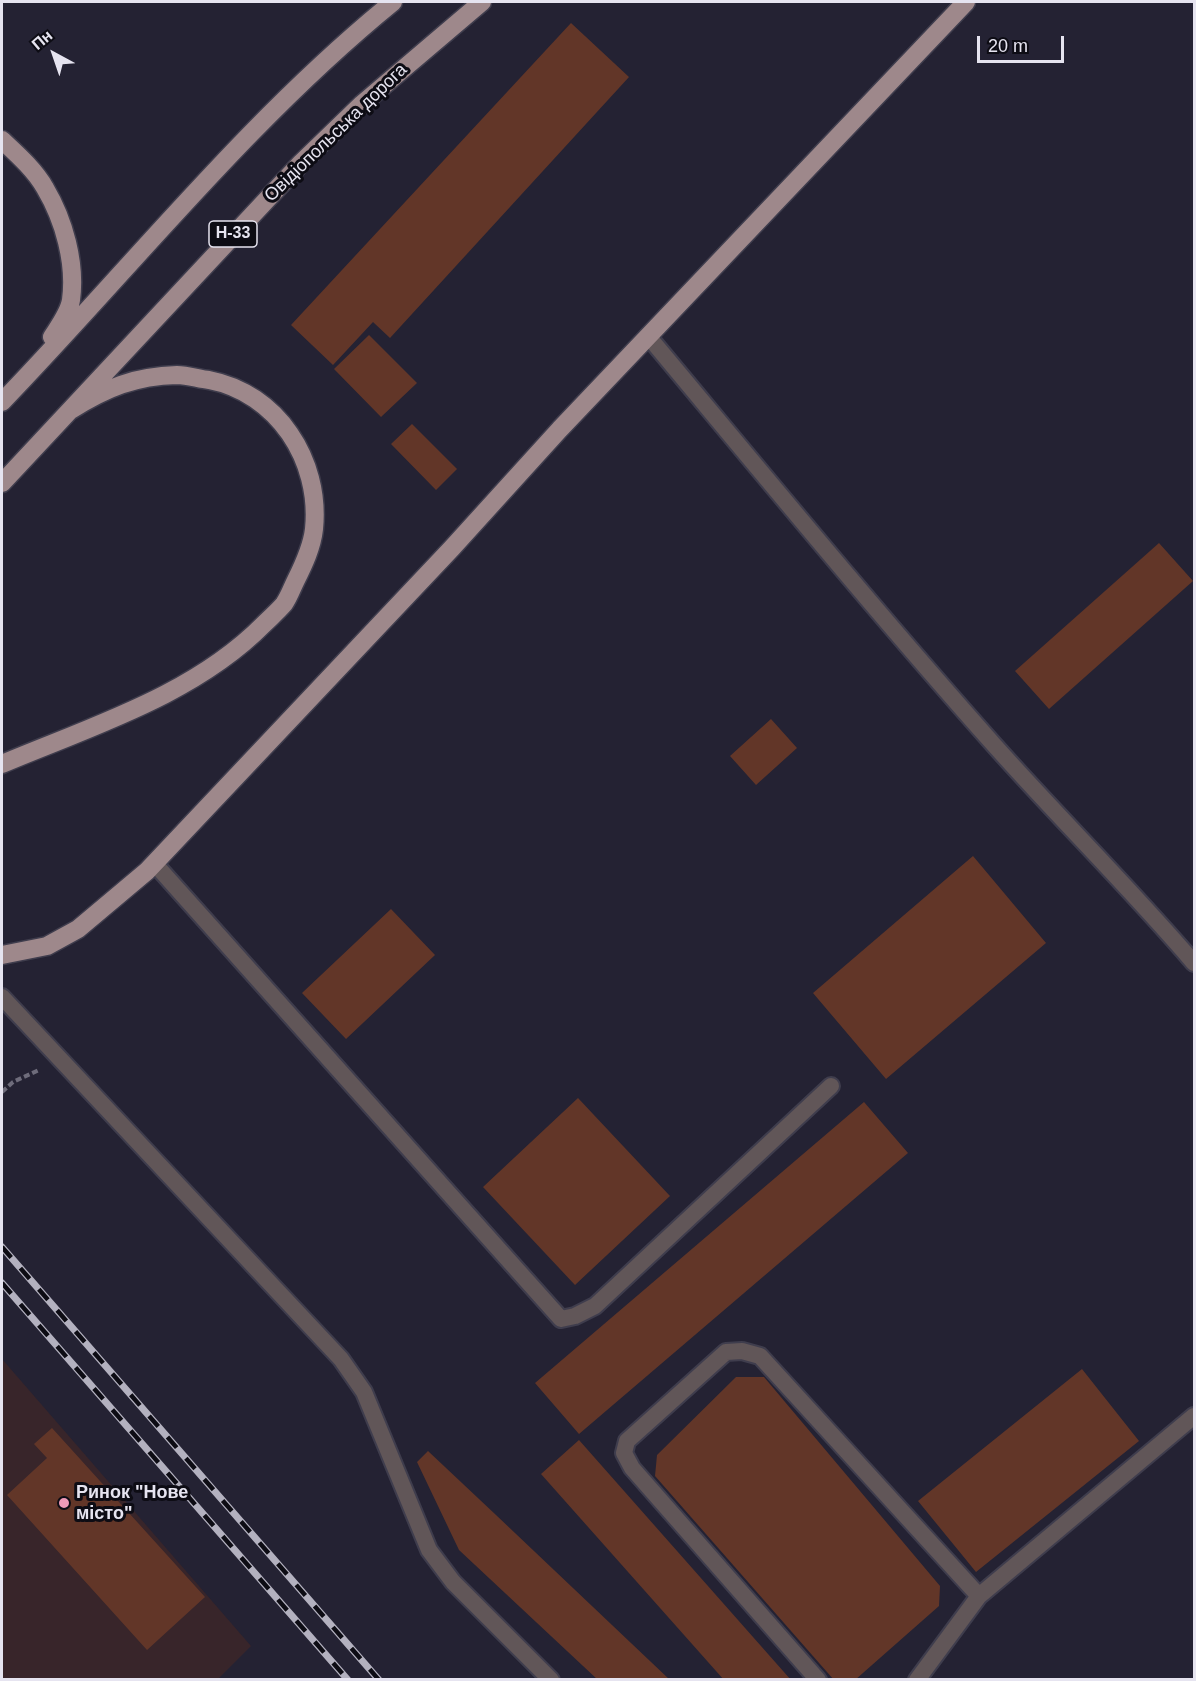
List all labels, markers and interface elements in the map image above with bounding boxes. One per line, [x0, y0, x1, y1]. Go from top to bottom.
north arrow [24, 24, 84, 84]
scale bar [980, 24, 1067, 62]
text: Пн [29, 27, 56, 53]
text: 20 m [988, 36, 1028, 56]
street label: Овідіопольська дорога [260, 59, 412, 207]
road number: Н-33 [209, 221, 257, 247]
place label: Ринок "Нове місто" [76, 1482, 188, 1524]
marker: Ринок "Нове місто" [57, 1496, 71, 1510]

